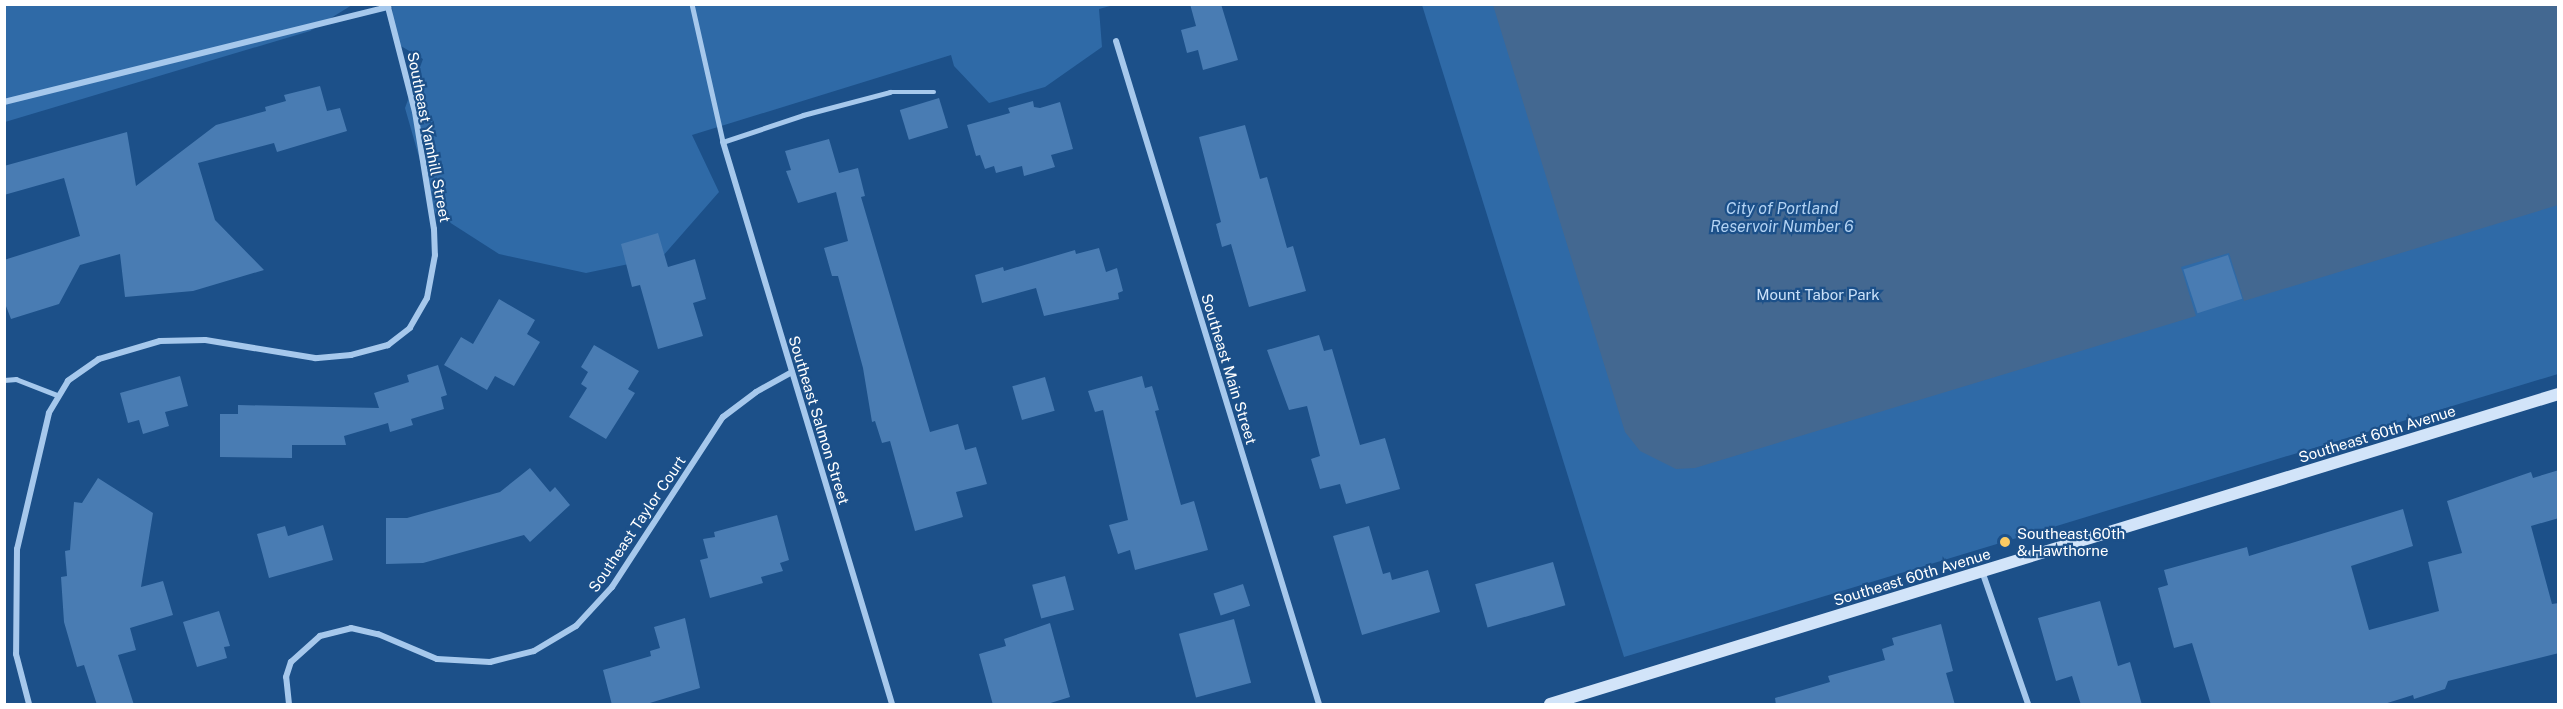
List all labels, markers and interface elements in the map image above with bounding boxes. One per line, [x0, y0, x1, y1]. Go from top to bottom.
street label: Southeast Yamhill Street [404, 50, 454, 224]
water label: City of Portland Reservoir Number 6 [1710, 199, 1854, 237]
park label: Mount Tabor Park [1756, 286, 1880, 304]
street label: Southeast Main Street [1197, 291, 1261, 447]
street label: Southeast Salmon Street [785, 333, 853, 507]
street label: Southeast 60th Avenue [2296, 402, 2458, 466]
street label: Southeast Taylor Court [585, 452, 689, 596]
place label: Southeast 60th & Hawthorne [2017, 524, 2125, 559]
marker: Southeast 60th & Hawthorne [1998, 535, 2012, 549]
street label: Southeast 60th Avenue [1831, 545, 1993, 609]

